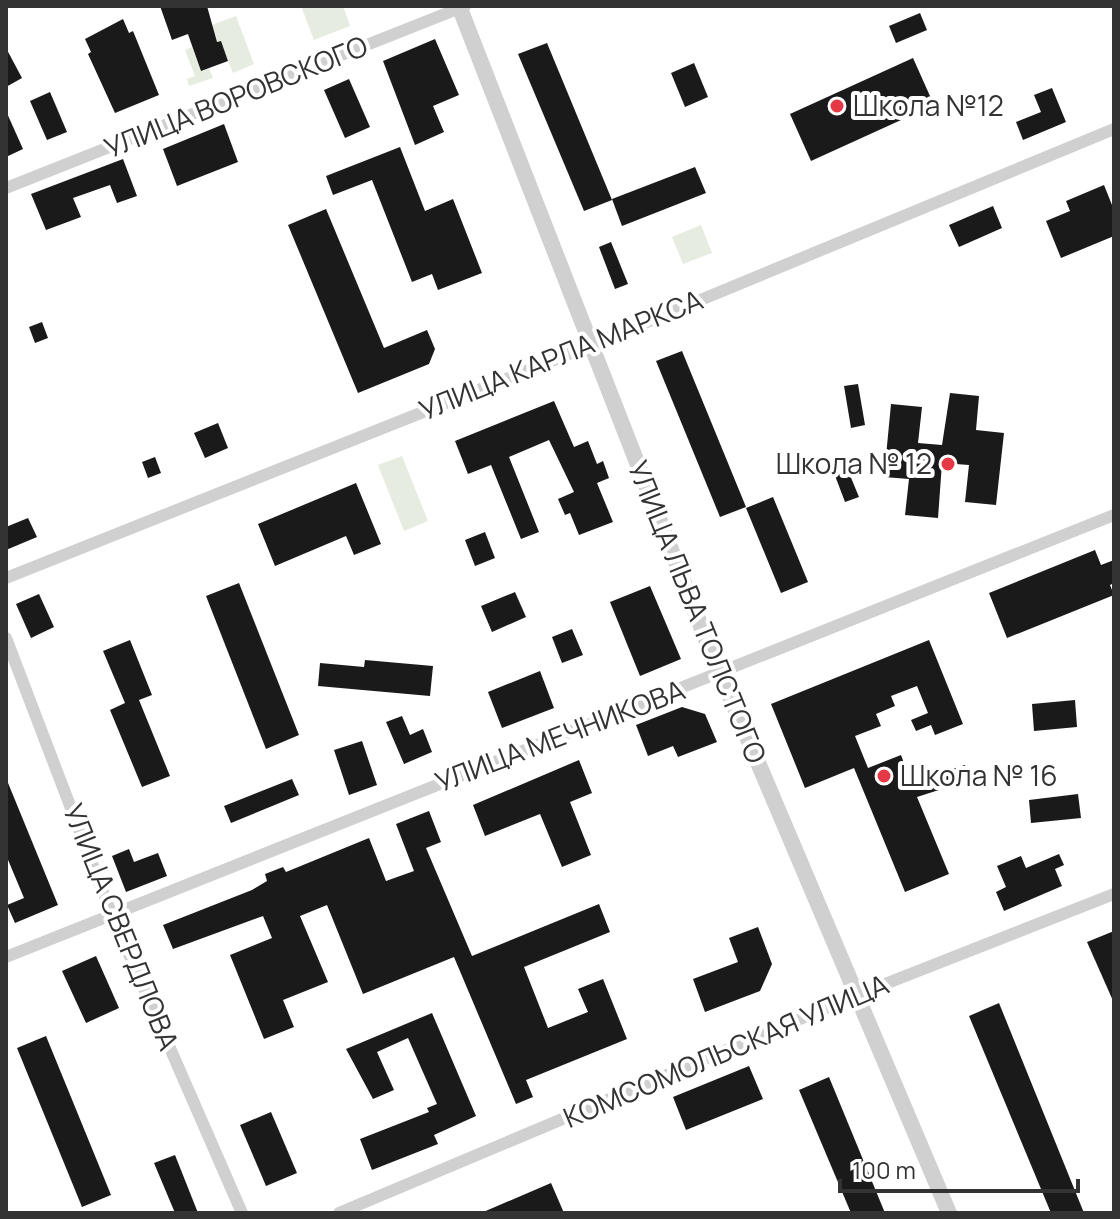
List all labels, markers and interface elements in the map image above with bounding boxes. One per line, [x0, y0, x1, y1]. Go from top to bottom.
street label: УЛИЦА ВОРОВСКОГО [98, 26, 373, 166]
place label: Школа №12 [853, 86, 1004, 124]
marker: Школа №12 [828, 97, 846, 115]
street label: УЛИЦА КАРЛА МАРКСА [413, 280, 708, 428]
place label: Школа № 12 [776, 444, 932, 482]
street label: УЛИЦА ЛЬВА ТОЛСТОГО [620, 455, 776, 768]
marker: Школа № 12 [939, 455, 957, 473]
street label: УЛИЦА МЕЧНИКОВА [429, 670, 690, 800]
place label: Школа № 16 [900, 756, 1058, 794]
marker: Школа № 16 [875, 767, 893, 785]
street label: УЛИЦА СВЕРДЛОВА [55, 798, 189, 1056]
street label: КОМСОМОЛЬСКАЯ УЛИЦА [557, 964, 894, 1136]
scale bar [840, 1143, 1078, 1193]
text: 100 m [852, 1153, 916, 1186]

